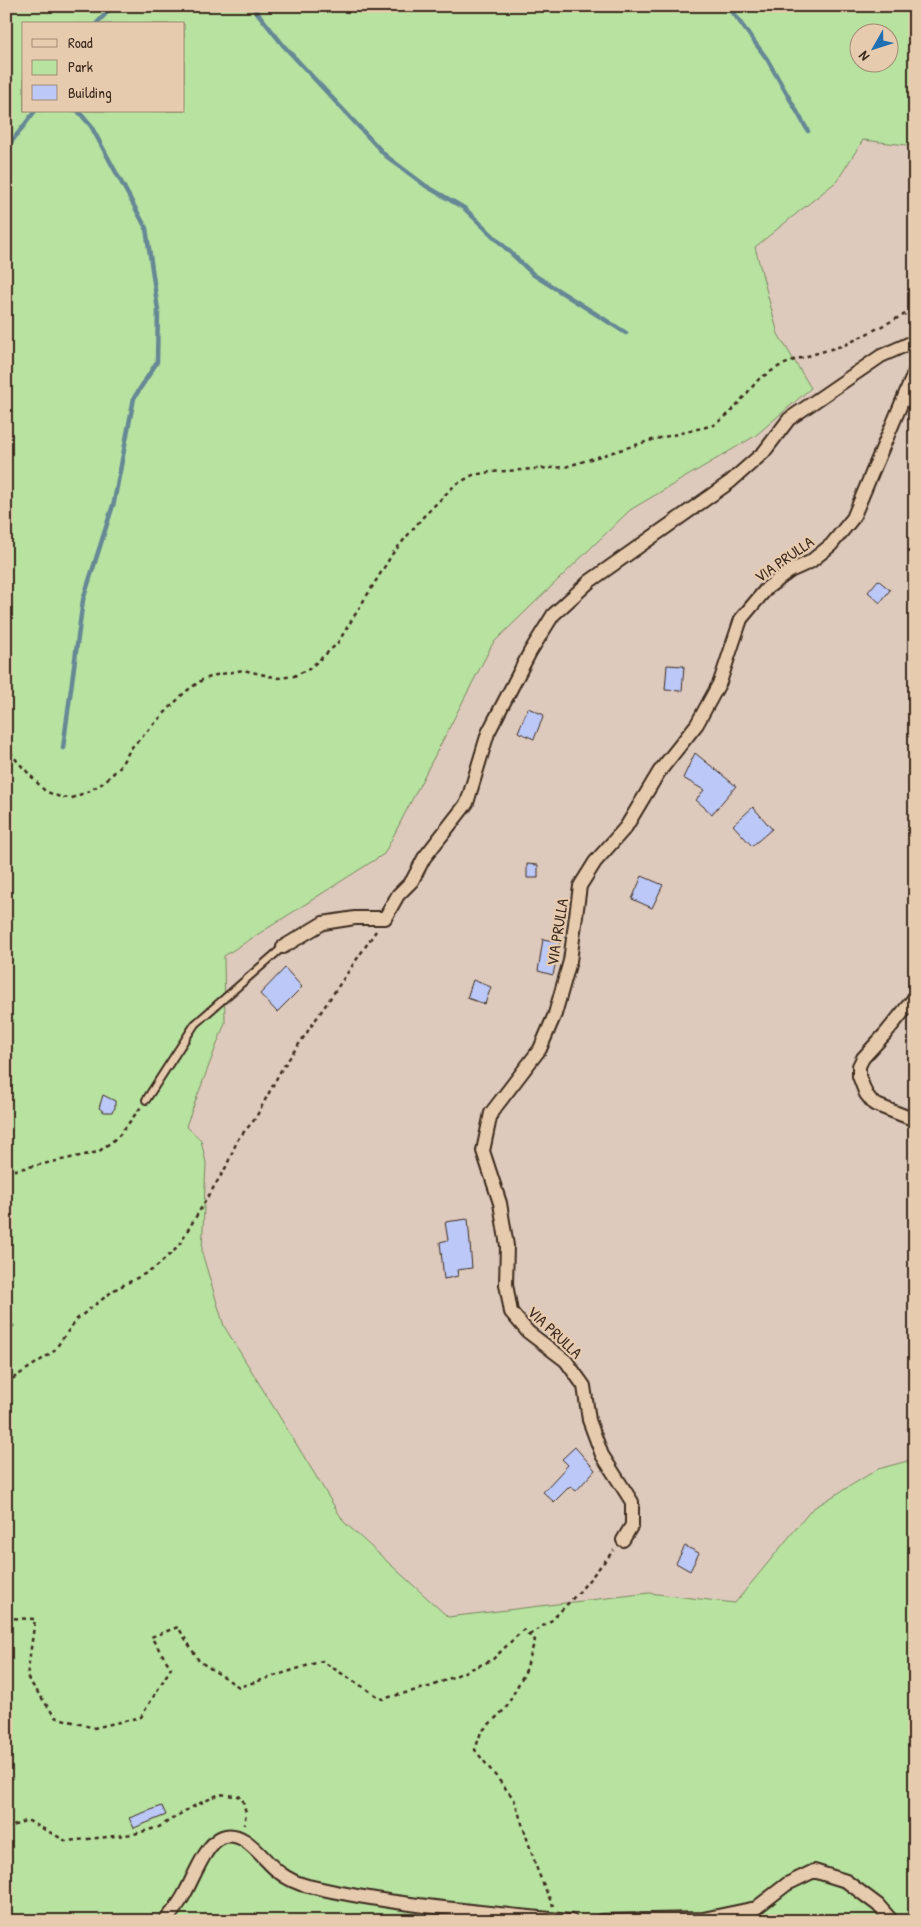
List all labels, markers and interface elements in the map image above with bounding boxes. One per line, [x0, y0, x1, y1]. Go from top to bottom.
legend [22, 22, 185, 112]
north arrow [848, 22, 898, 72]
text: Road [68, 32, 93, 53]
text: N [853, 47, 873, 65]
text: Park [68, 56, 93, 77]
text: Building [68, 82, 112, 103]
street label: VIA PRULLA [750, 530, 818, 587]
street label: VIA PRULLA [541, 897, 573, 967]
street label: VIA PRULLA [523, 1301, 587, 1363]

